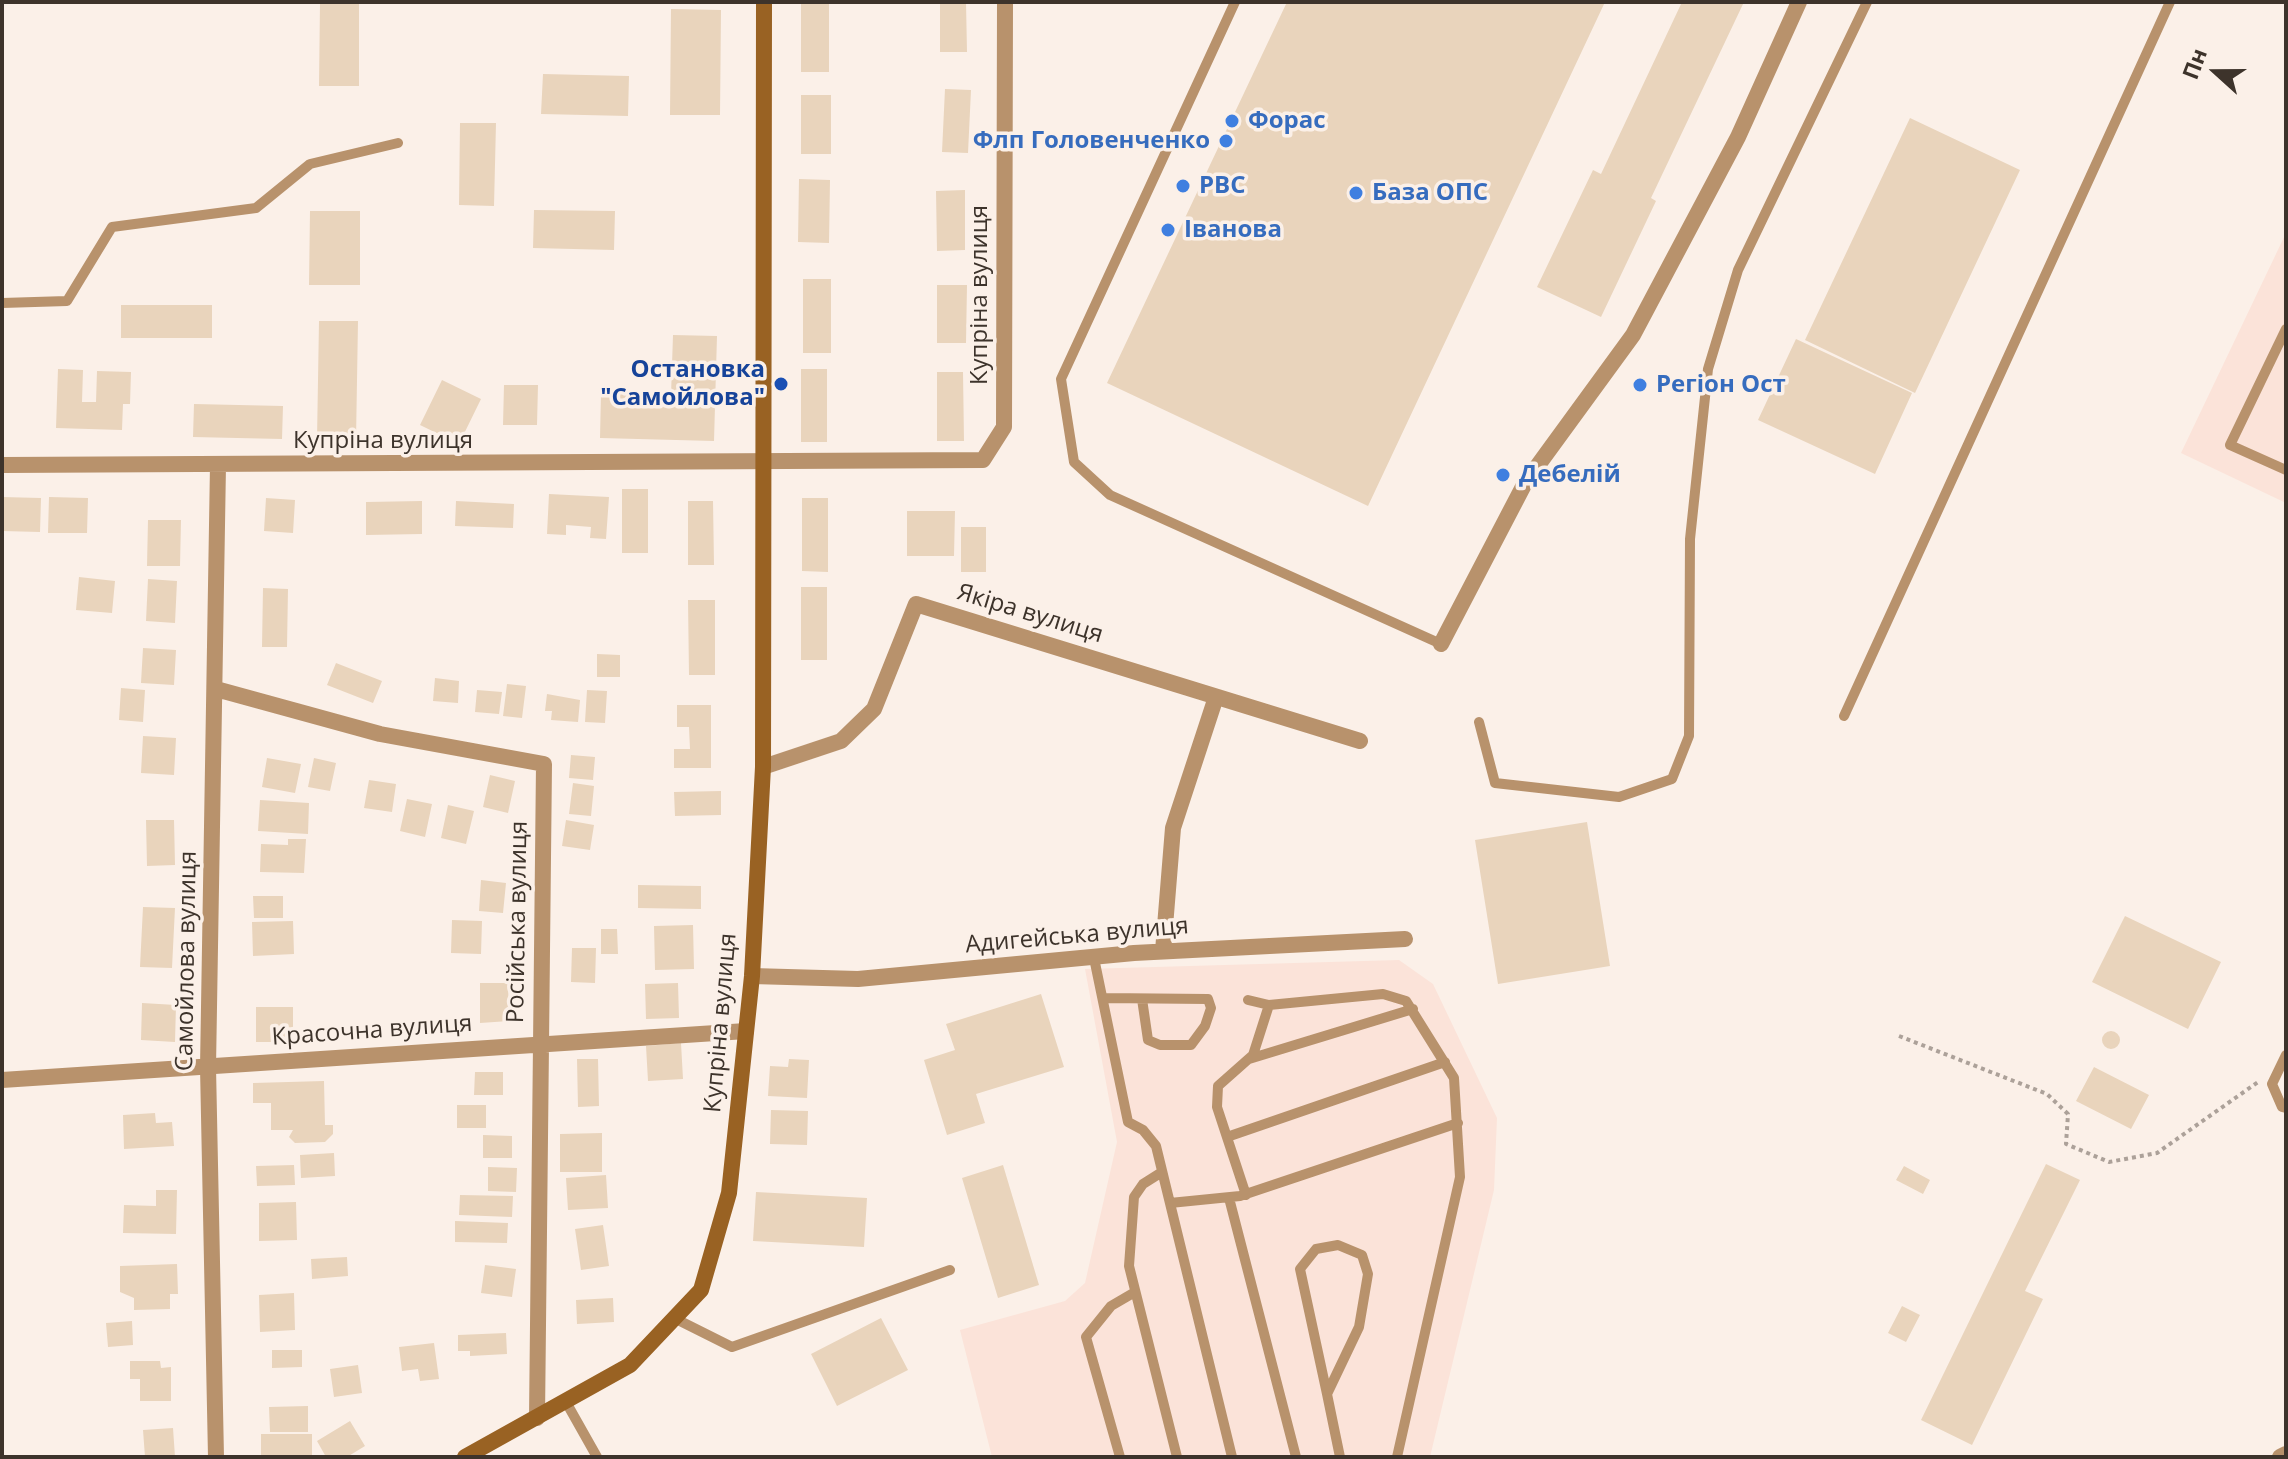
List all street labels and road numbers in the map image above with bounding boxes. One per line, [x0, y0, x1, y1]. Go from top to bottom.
street label: Купріна вулиця [966, 205, 994, 385]
street label: Купріна вулиця [293, 427, 473, 455]
street label: Якіра вулиця [954, 578, 1106, 650]
street label: Російська вулиця [502, 821, 534, 1023]
street label: Самойлова вулиця [171, 851, 203, 1071]
street label: Адигейська вулиця [964, 912, 1190, 960]
street label: Купріна вулиця [699, 932, 743, 1114]
street label: Красочна вулиця [271, 1010, 473, 1052]

